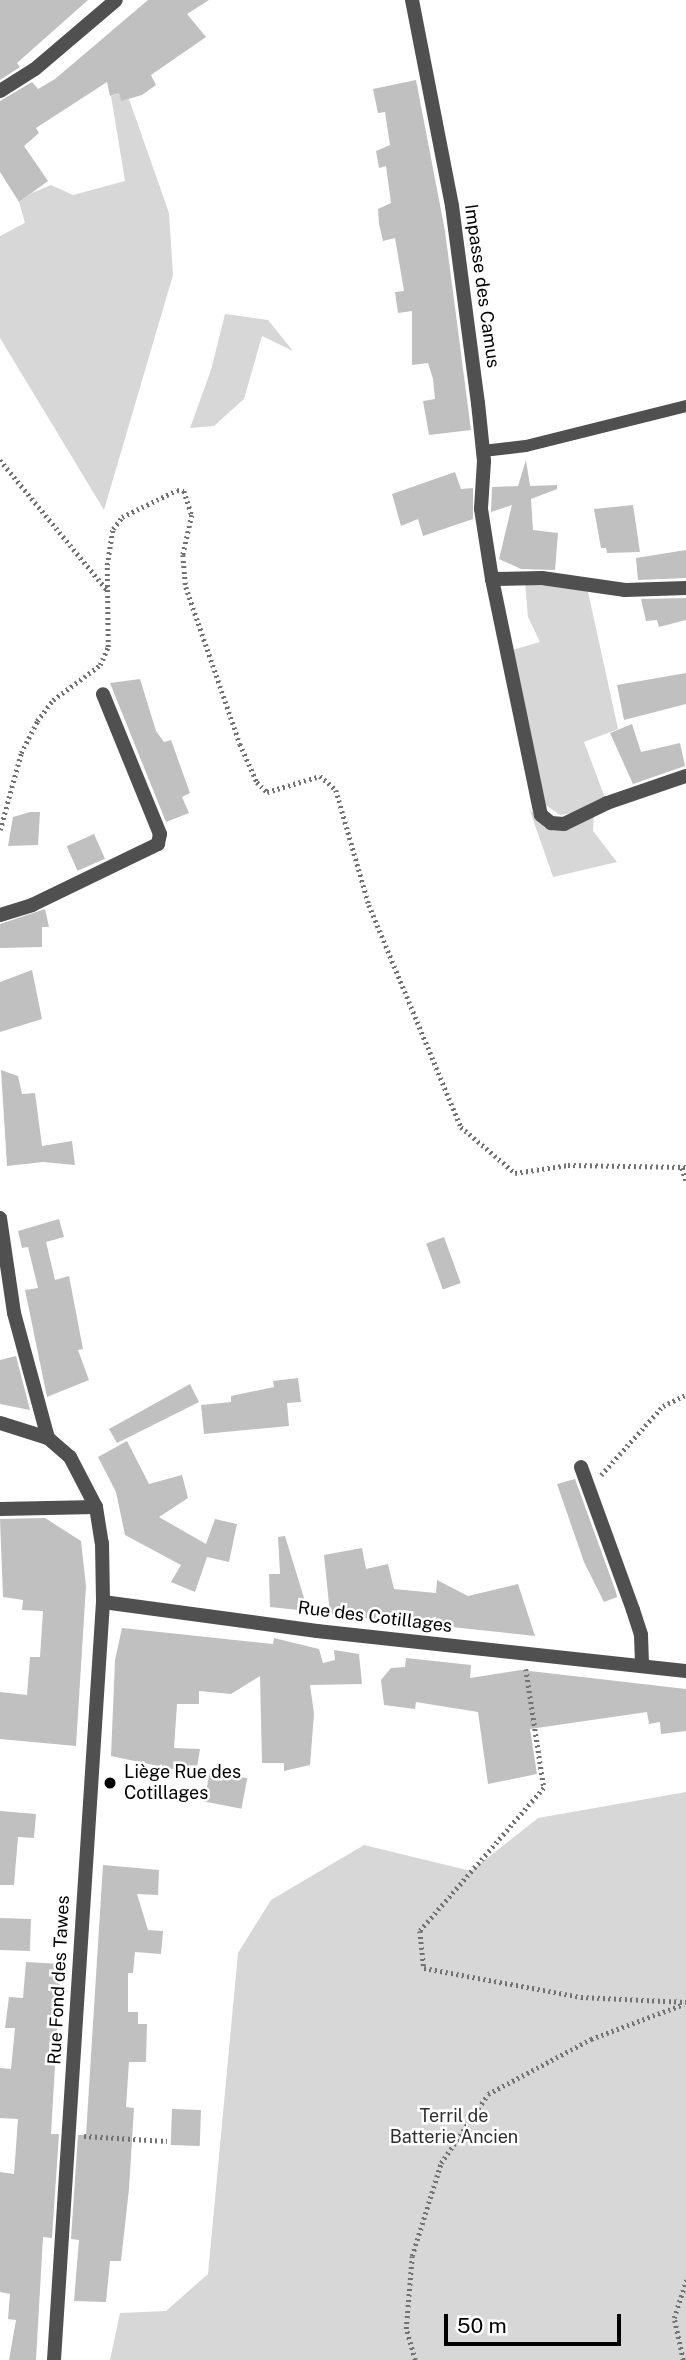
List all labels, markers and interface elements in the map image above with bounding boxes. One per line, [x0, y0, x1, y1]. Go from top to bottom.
street label: Impasse des Camus [460, 203, 504, 369]
street label: Rue des Cotillages [296, 1597, 454, 1637]
place label: Liège Rue des Cotillages [124, 1762, 241, 1804]
marker: Liège Rue des Cotillages [102, 1775, 118, 1791]
street label: Rue Fond des Tawes [44, 1895, 74, 2065]
park label: Terril de Batterie Ancien [390, 2106, 518, 2148]
scale bar [448, 2300, 625, 2344]
text: 50 m [457, 2313, 507, 2338]

